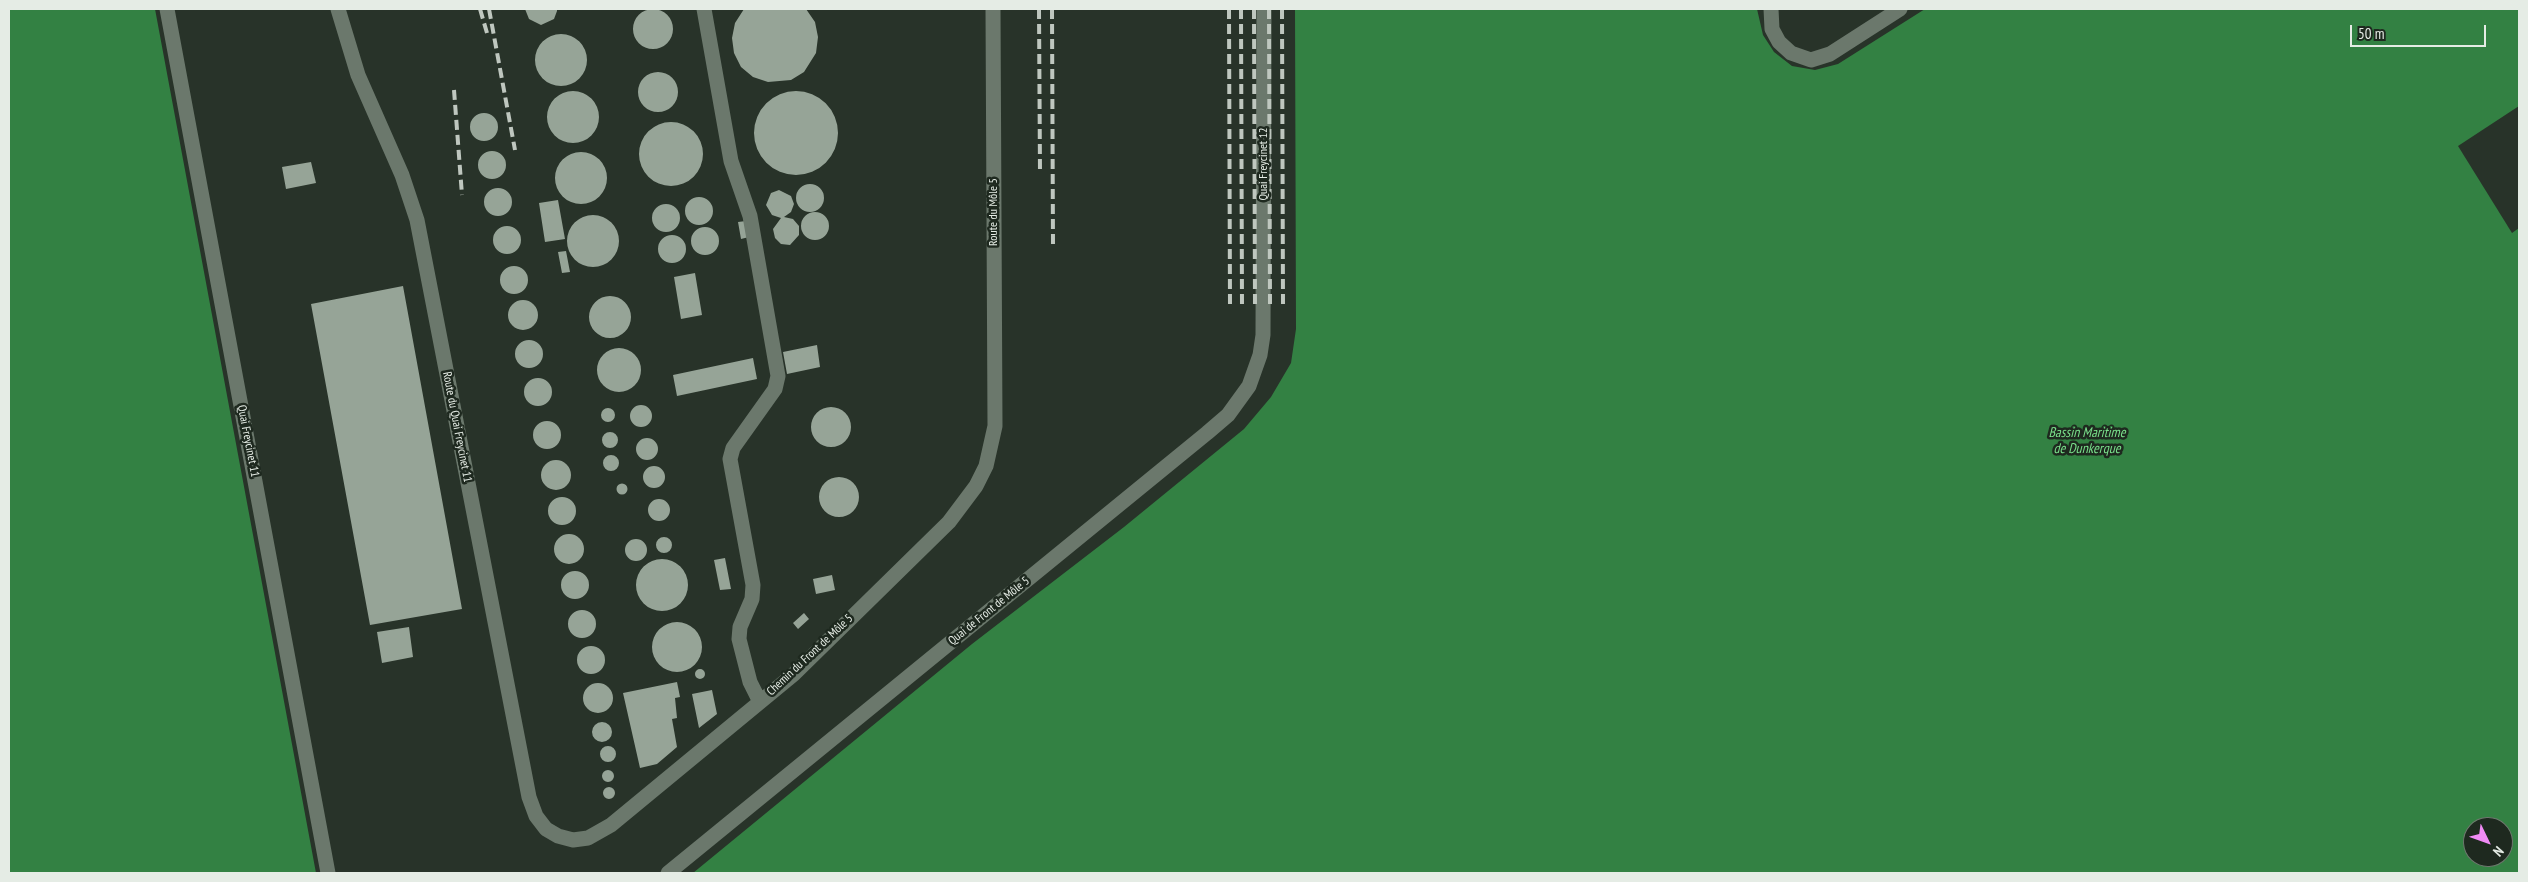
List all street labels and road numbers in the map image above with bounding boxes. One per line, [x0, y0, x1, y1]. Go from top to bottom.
street label: Quai Freycinet 12 [1257, 128, 1271, 200]
street label: Route du Môle 5 [987, 178, 1001, 246]
street label: Route du Quai Freycinet 11 [439, 370, 475, 484]
street label: Quai Freycinet 11 [234, 404, 262, 478]
street label: Quai de Front de Môle 5 [946, 574, 1032, 648]
street label: Chemin du Front de Môle 5 [764, 611, 856, 699]

